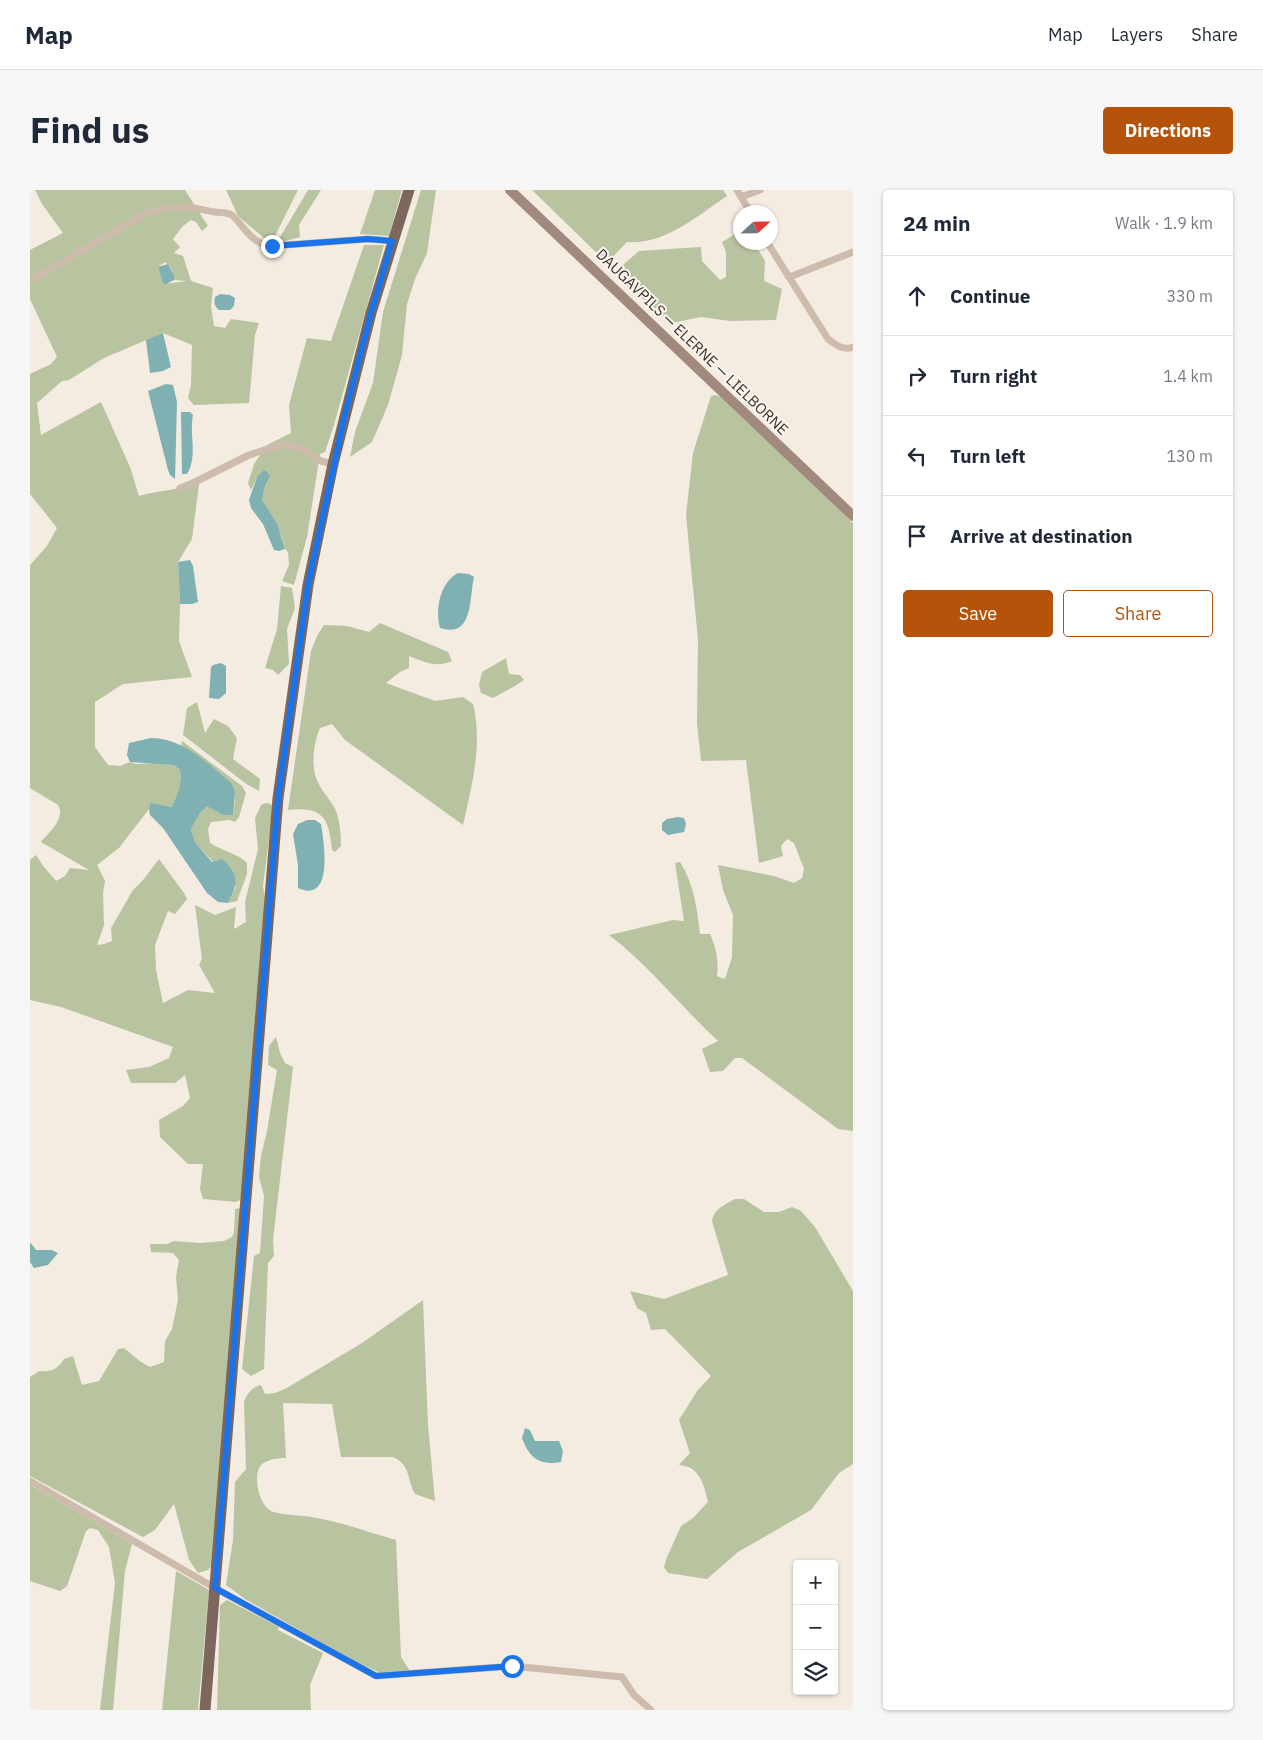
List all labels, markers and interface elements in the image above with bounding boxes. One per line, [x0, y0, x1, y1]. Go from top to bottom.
text: Map [25, 19, 73, 51]
text: Map [1048, 23, 1083, 46]
text: Layers [1111, 23, 1163, 46]
text: Share [1191, 23, 1238, 46]
text: Find us [30, 107, 149, 153]
button: Directions [1103, 107, 1233, 154]
north arrow [733, 205, 778, 250]
text: 24 min [903, 209, 970, 237]
text: Walk · 1.9 km [1115, 213, 1213, 233]
route end [261, 235, 284, 258]
street label: DAUGAVPILS — ELERNE — LIELBORNE [592, 244, 792, 439]
icon: ahead [903, 282, 931, 310]
text: Continue [950, 284, 1030, 308]
text: 330 m [1166, 286, 1213, 306]
icon: right [903, 362, 931, 390]
text: Turn right [950, 364, 1037, 388]
text: 1.4 km [1163, 366, 1213, 386]
icon: left [903, 442, 931, 470]
text: Turn left [950, 444, 1026, 468]
text: 130 m [1166, 446, 1213, 466]
icon: arrive [903, 522, 931, 550]
text: Arrive at destination [950, 524, 1133, 548]
button: Save [903, 590, 1053, 637]
button: Share [1063, 590, 1213, 637]
map controls [793, 1560, 838, 1695]
button: + [793, 1560, 838, 1605]
button: − [793, 1605, 838, 1650]
button: layers [793, 1650, 838, 1695]
route start [501, 1655, 524, 1678]

